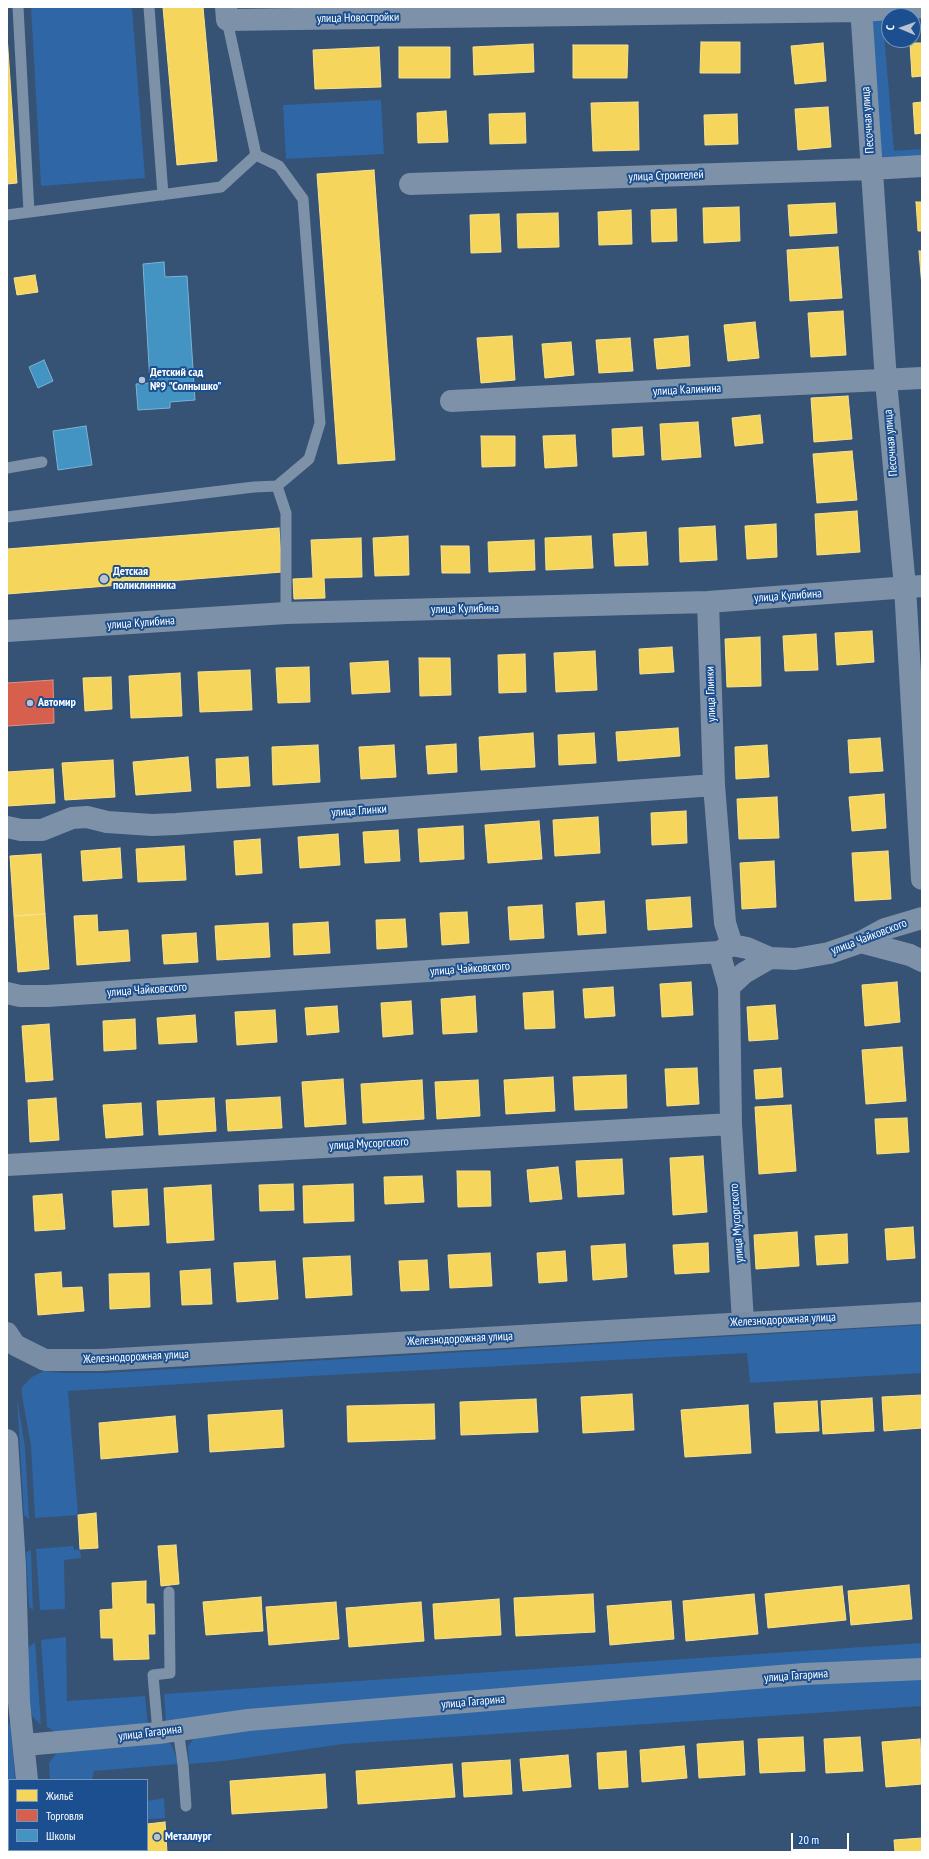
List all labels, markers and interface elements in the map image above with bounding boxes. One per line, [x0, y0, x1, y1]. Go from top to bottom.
north arrow [881, 8, 921, 48]
street label: улица Новостройки [317, 10, 399, 26]
text: С [883, 25, 897, 30]
street label: Песочная улица [858, 86, 878, 154]
street label: улица Строителей [628, 167, 704, 185]
place label: Детский сад №9 "Солнышко" [150, 366, 221, 394]
marker: Детский сад №9 "Солнышко" [137, 375, 147, 385]
street label: улица Калинина [652, 381, 722, 399]
street label: Песочная улица [881, 409, 901, 477]
place label: Детская поликлинника [113, 565, 176, 593]
marker: Детская поликлинника [98, 573, 110, 585]
street label: улица Кулибина [754, 586, 822, 606]
street label: улица Кулибина [431, 601, 499, 617]
street label: улица Кулибина [107, 613, 175, 633]
street label: улица Глинки [703, 666, 719, 722]
place label: Автомир [38, 696, 76, 710]
marker: Автомир [25, 698, 35, 708]
street label: улица Глинки [331, 802, 387, 820]
street label: улица Чайковского [829, 916, 909, 958]
street label: улица Чайковского [429, 959, 511, 979]
street label: улица Чайковского [106, 980, 188, 1000]
street label: улица Мусоргского [329, 1135, 409, 1153]
street label: улица Мусоргского [727, 1183, 747, 1263]
street label: Железнодорожная улица [730, 1310, 836, 1330]
street label: Железнодорожная улица [407, 1329, 513, 1349]
street label: Железнодорожная улица [83, 1347, 189, 1367]
street label: улица Гагарина [764, 1667, 828, 1685]
street label: улица Гагарина [440, 1692, 506, 1712]
street label: улица Гагарина [117, 1722, 183, 1744]
legend [8, 1779, 148, 1851]
text: Жильё [46, 1788, 73, 1803]
text: Торговля [46, 1808, 84, 1823]
scale bar [793, 1825, 851, 1851]
text: Школы [46, 1828, 75, 1843]
place label: Металлург [165, 1830, 211, 1844]
marker: Металлург [152, 1832, 162, 1842]
text: 20 m [798, 1832, 819, 1847]

